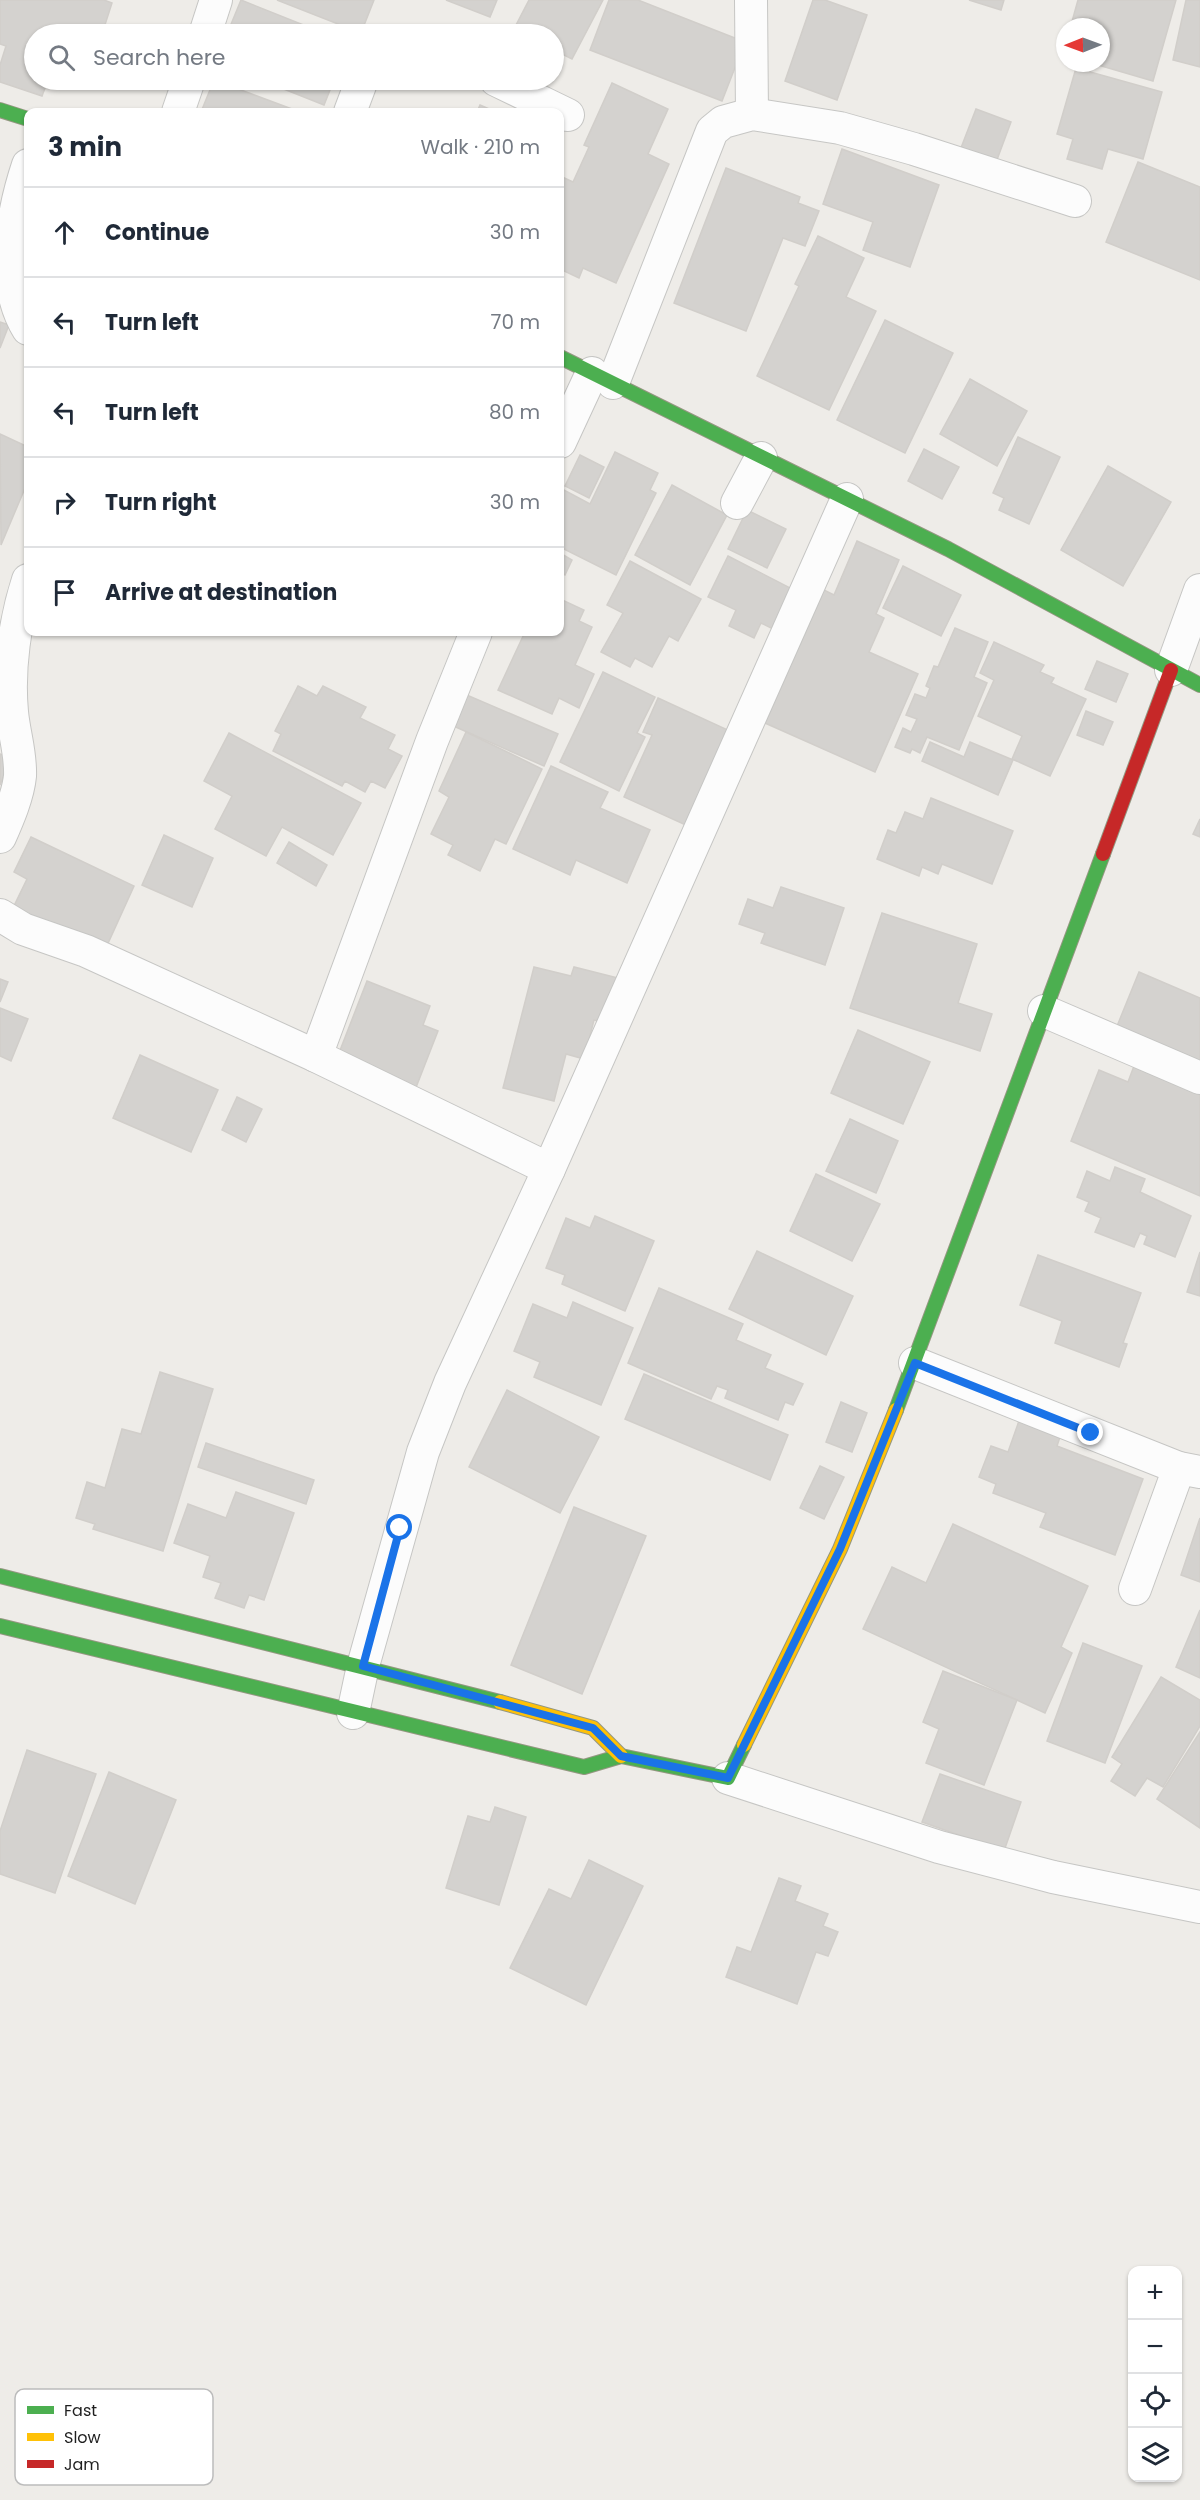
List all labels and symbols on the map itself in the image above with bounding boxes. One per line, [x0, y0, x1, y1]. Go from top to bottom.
north arrow [1056, 18, 1110, 72]
route end [1077, 1419, 1103, 1445]
route start [386, 1514, 412, 1540]
legend [15, 2389, 213, 2485]
text: Fast [64, 2399, 97, 2422]
text: Slow [64, 2426, 101, 2449]
text: Jam [64, 2453, 100, 2476]

